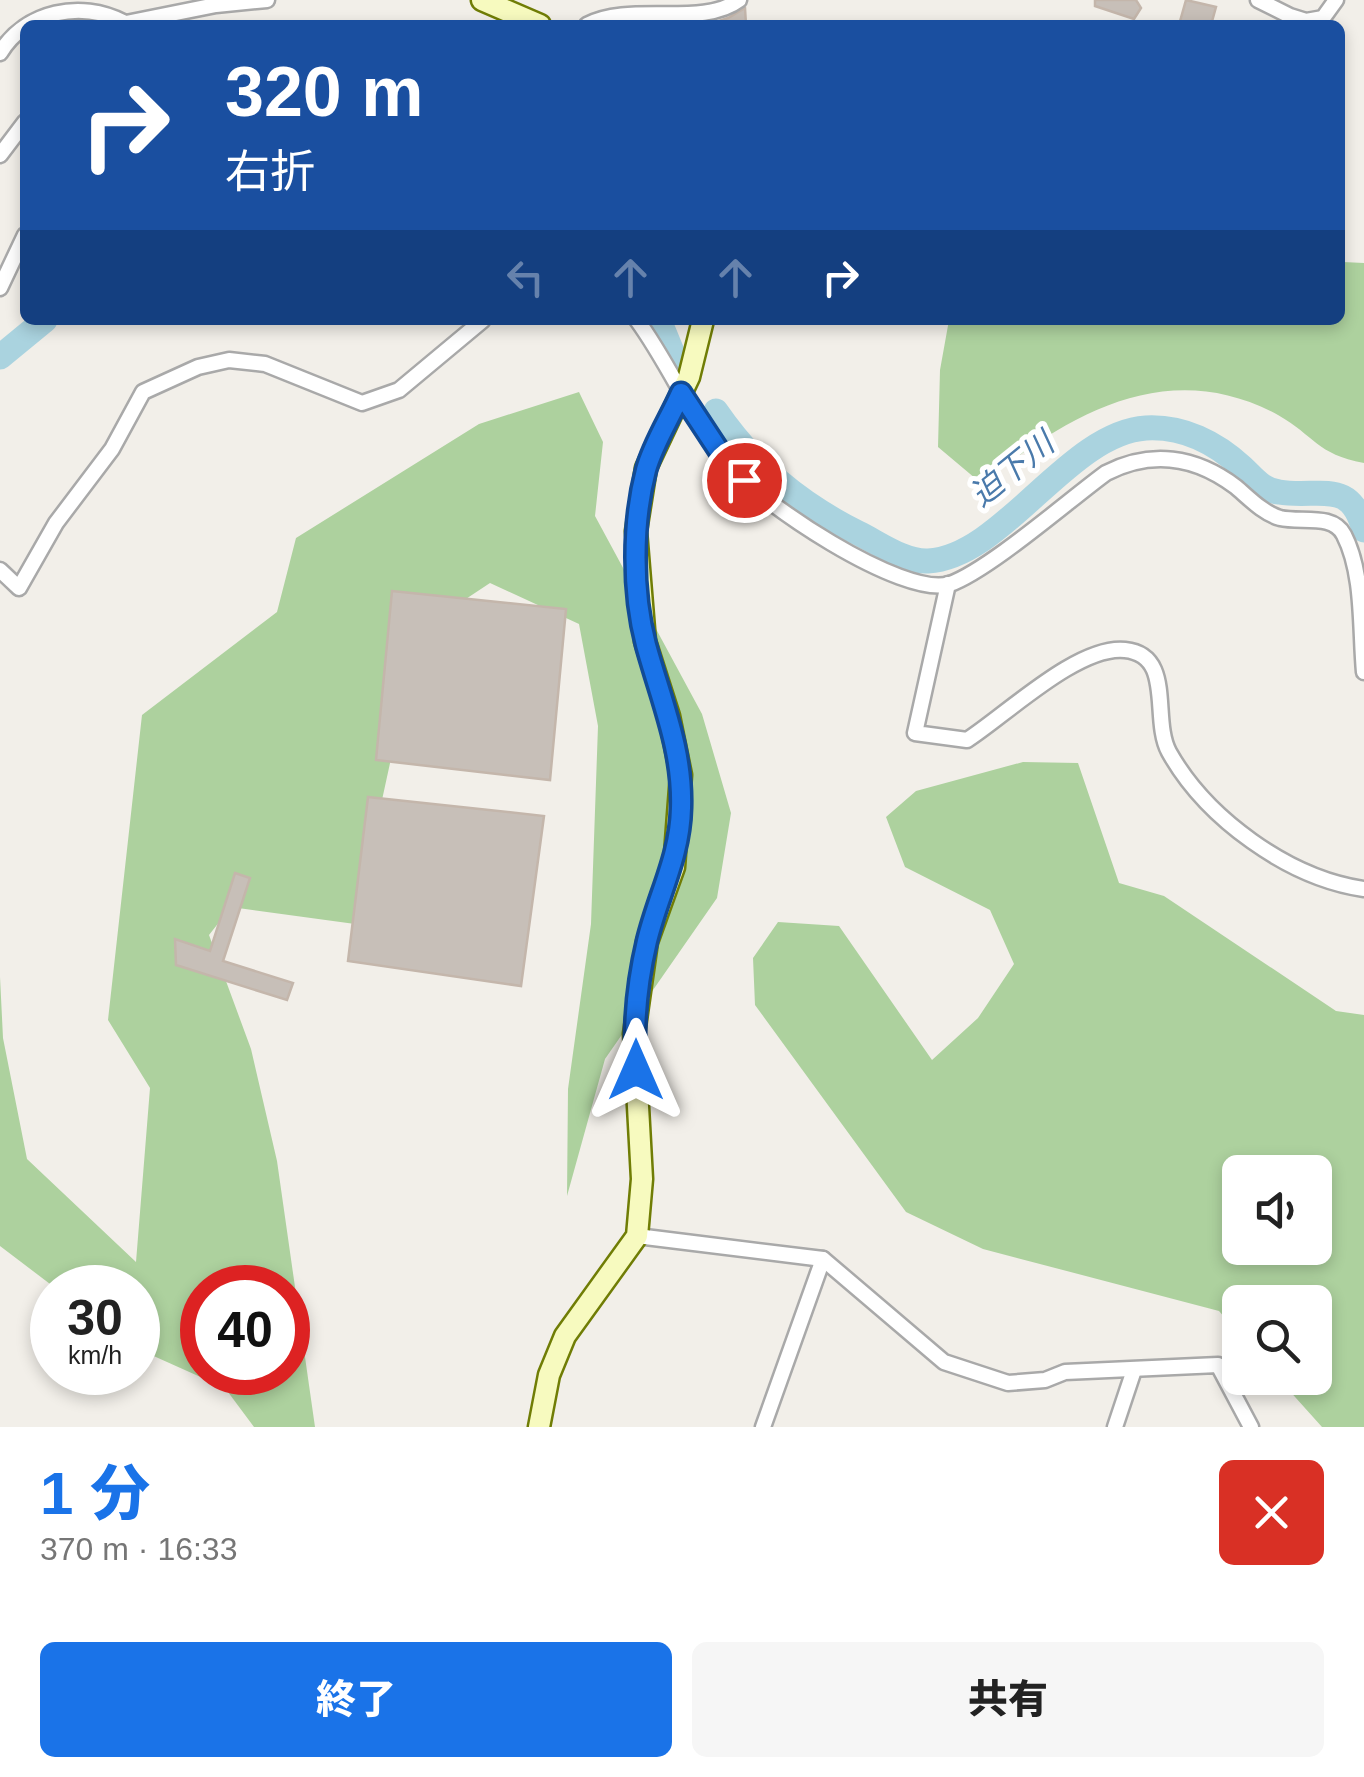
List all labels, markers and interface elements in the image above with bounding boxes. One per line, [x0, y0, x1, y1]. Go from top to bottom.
text: 320 m [225, 53, 423, 131]
icon: right [60, 60, 190, 190]
text: 右折 [225, 146, 315, 197]
icon: left [498, 250, 553, 305]
icon: ahead [603, 250, 658, 305]
icon: ahead [708, 250, 763, 305]
icon: right [813, 250, 868, 305]
water label: 迫下川 [963, 423, 1063, 513]
pin [702, 438, 787, 523]
icon: arrive [717, 453, 772, 508]
position arrow [584, 1018, 688, 1122]
map controls [1222, 1155, 1332, 1395]
button: sound [1222, 1155, 1332, 1265]
speed limit sign: 40 [180, 1265, 310, 1395]
button: search [1222, 1285, 1332, 1395]
text: 30 [67, 1290, 123, 1346]
text: km/h [68, 1341, 122, 1369]
text: 1 分 [40, 1460, 150, 1527]
button: close [1219, 1460, 1324, 1565]
text: 370 m · 16:33 [40, 1531, 237, 1567]
button: 終了 [40, 1642, 672, 1757]
button: 共有 [692, 1642, 1324, 1757]

